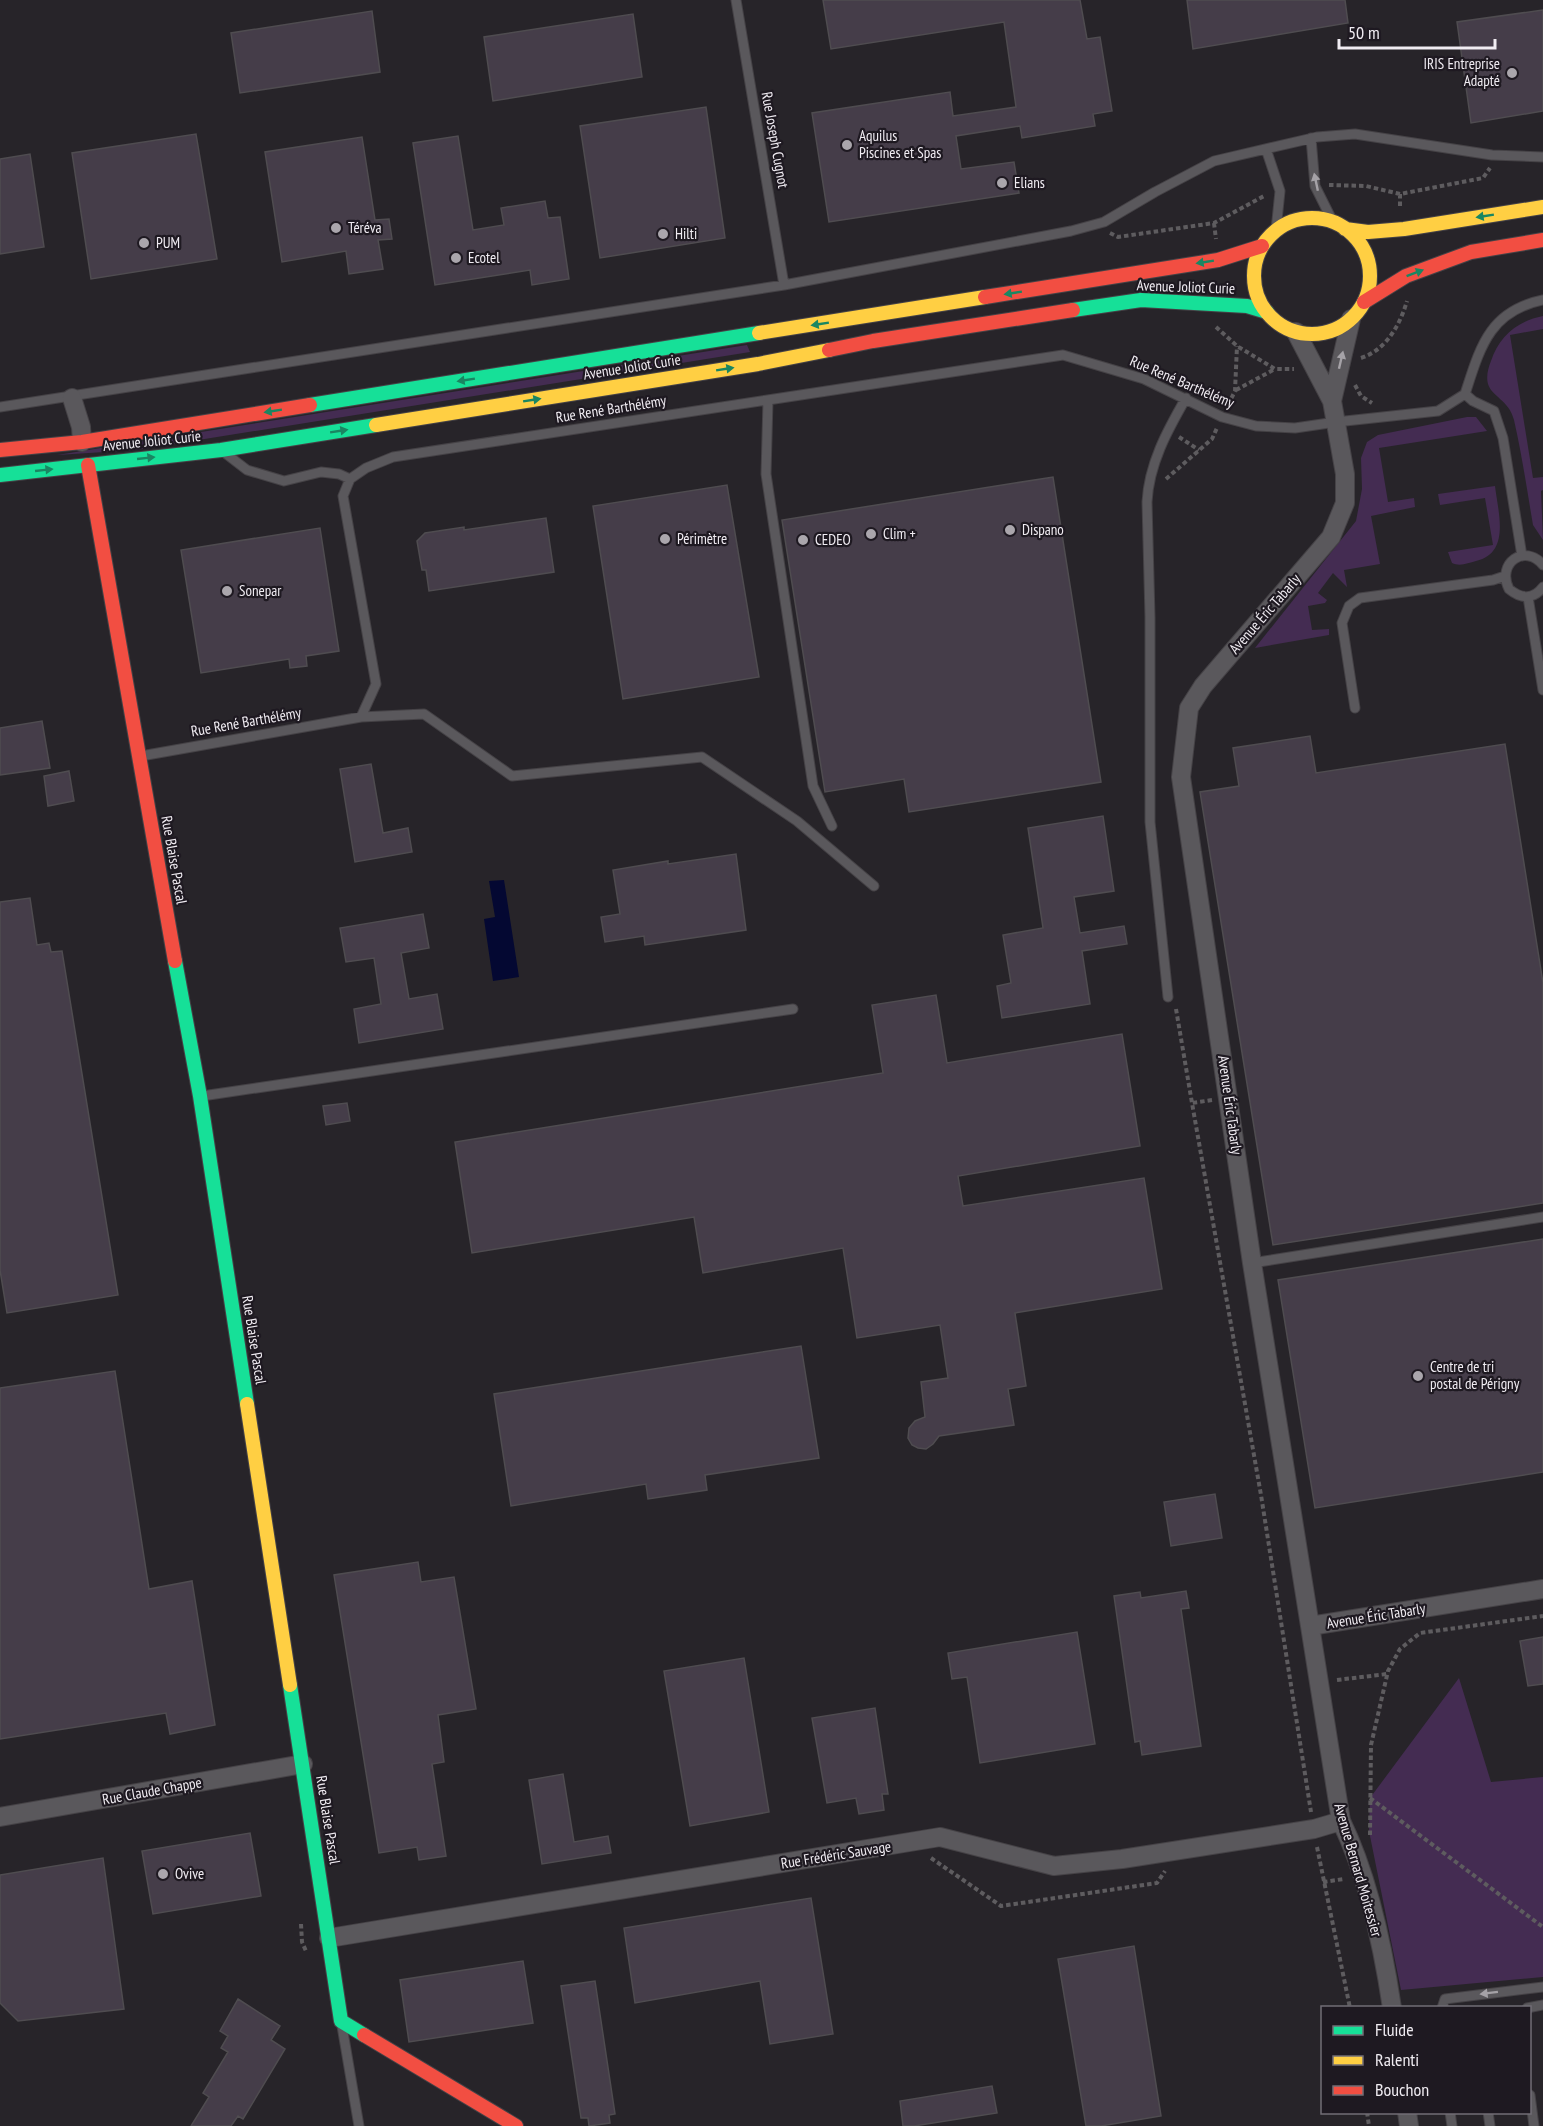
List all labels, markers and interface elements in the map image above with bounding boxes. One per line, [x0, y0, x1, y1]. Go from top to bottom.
scale bar [1339, 12, 1495, 50]
text: 50 m [1348, 21, 1380, 44]
place label: IRIS Entreprise Adapté [1424, 54, 1500, 90]
marker: IRIS Entreprise Adapté [1505, 66, 1519, 80]
street label: Rue Joseph Cugnot [758, 90, 793, 190]
place label: Aquilus Piscines et Spas [859, 126, 941, 162]
marker: Aquilus Piscines et Spas [840, 138, 854, 152]
place label: Elians [1014, 173, 1045, 192]
one-way arrow [1310, 173, 1320, 191]
marker: Elians [995, 176, 1009, 190]
one-way arrow [1476, 211, 1495, 220]
place label: Téréva [348, 218, 381, 237]
marker: Téréva [329, 221, 343, 235]
place label: Hilti [675, 224, 697, 243]
marker: Hilti [656, 227, 670, 241]
place label: PUM [156, 233, 180, 252]
marker: PUM [137, 236, 151, 250]
place label: Ecotel [468, 248, 500, 267]
marker: Ecotel [449, 251, 463, 265]
one-way arrow [1196, 257, 1215, 266]
one-way arrow [1406, 268, 1424, 278]
street label: Avenue Joliot Curie [1136, 275, 1236, 298]
one-way arrow [1003, 288, 1022, 297]
one-way arrow [811, 319, 830, 328]
street label: Avenue Joliot Curie [582, 349, 682, 384]
one-way arrow [1337, 350, 1346, 369]
street label: Rue René Barthélémy [1127, 351, 1238, 412]
one-way arrow [715, 364, 734, 373]
one-way arrow [456, 375, 475, 384]
street label: Rue René Barthélémy [554, 390, 668, 427]
one-way arrow [523, 395, 542, 404]
one-way arrow [264, 406, 283, 415]
street label: Avenue Joliot Curie [102, 426, 202, 455]
one-way arrow [330, 426, 349, 435]
one-way arrow [137, 454, 156, 463]
one-way arrow [35, 465, 54, 475]
place label: Dispano [1022, 520, 1064, 539]
marker: Dispano [1003, 523, 1017, 537]
place label: Clim + [883, 524, 916, 543]
marker: Clim + [864, 527, 878, 541]
place label: Périmètre [677, 529, 727, 548]
place label: CEDEO [815, 530, 851, 549]
marker: Périmètre [658, 532, 672, 546]
marker: CEDEO [796, 533, 810, 547]
street label: Avenue Éric Tabarly [1225, 569, 1305, 658]
place label: Sonepar [239, 581, 282, 600]
marker: Sonepar [220, 584, 234, 598]
street label: Rue René Barthélémy [189, 702, 303, 741]
street label: Rue Blaise Pascal [157, 814, 192, 906]
street label: Avenue Éric Tabarly [1214, 1054, 1247, 1156]
street label: Rue Blaise Pascal [238, 1294, 271, 1386]
place label: Centre de tri postal de Périgny [1430, 1357, 1520, 1393]
marker: Centre de tri postal de Périgny [1411, 1369, 1425, 1383]
street label: Avenue Éric Tabarly [1325, 1598, 1427, 1633]
street label: Rue Claude Chappe [101, 1772, 203, 1809]
street label: Rue Blaise Pascal [312, 1774, 345, 1866]
street label: Avenue Bernard Moitessier [1330, 1801, 1387, 1940]
street label: Rue Frédéric Sauvage [779, 1836, 892, 1873]
place label: Ovive [175, 1864, 204, 1883]
marker: Ovive [156, 1867, 170, 1881]
one-way arrow [1480, 1989, 1499, 1998]
legend [1321, 2006, 1531, 2114]
text: Fluide [1375, 2018, 1414, 2041]
text: Ralenti [1375, 2048, 1419, 2071]
text: Bouchon [1375, 2078, 1429, 2101]

